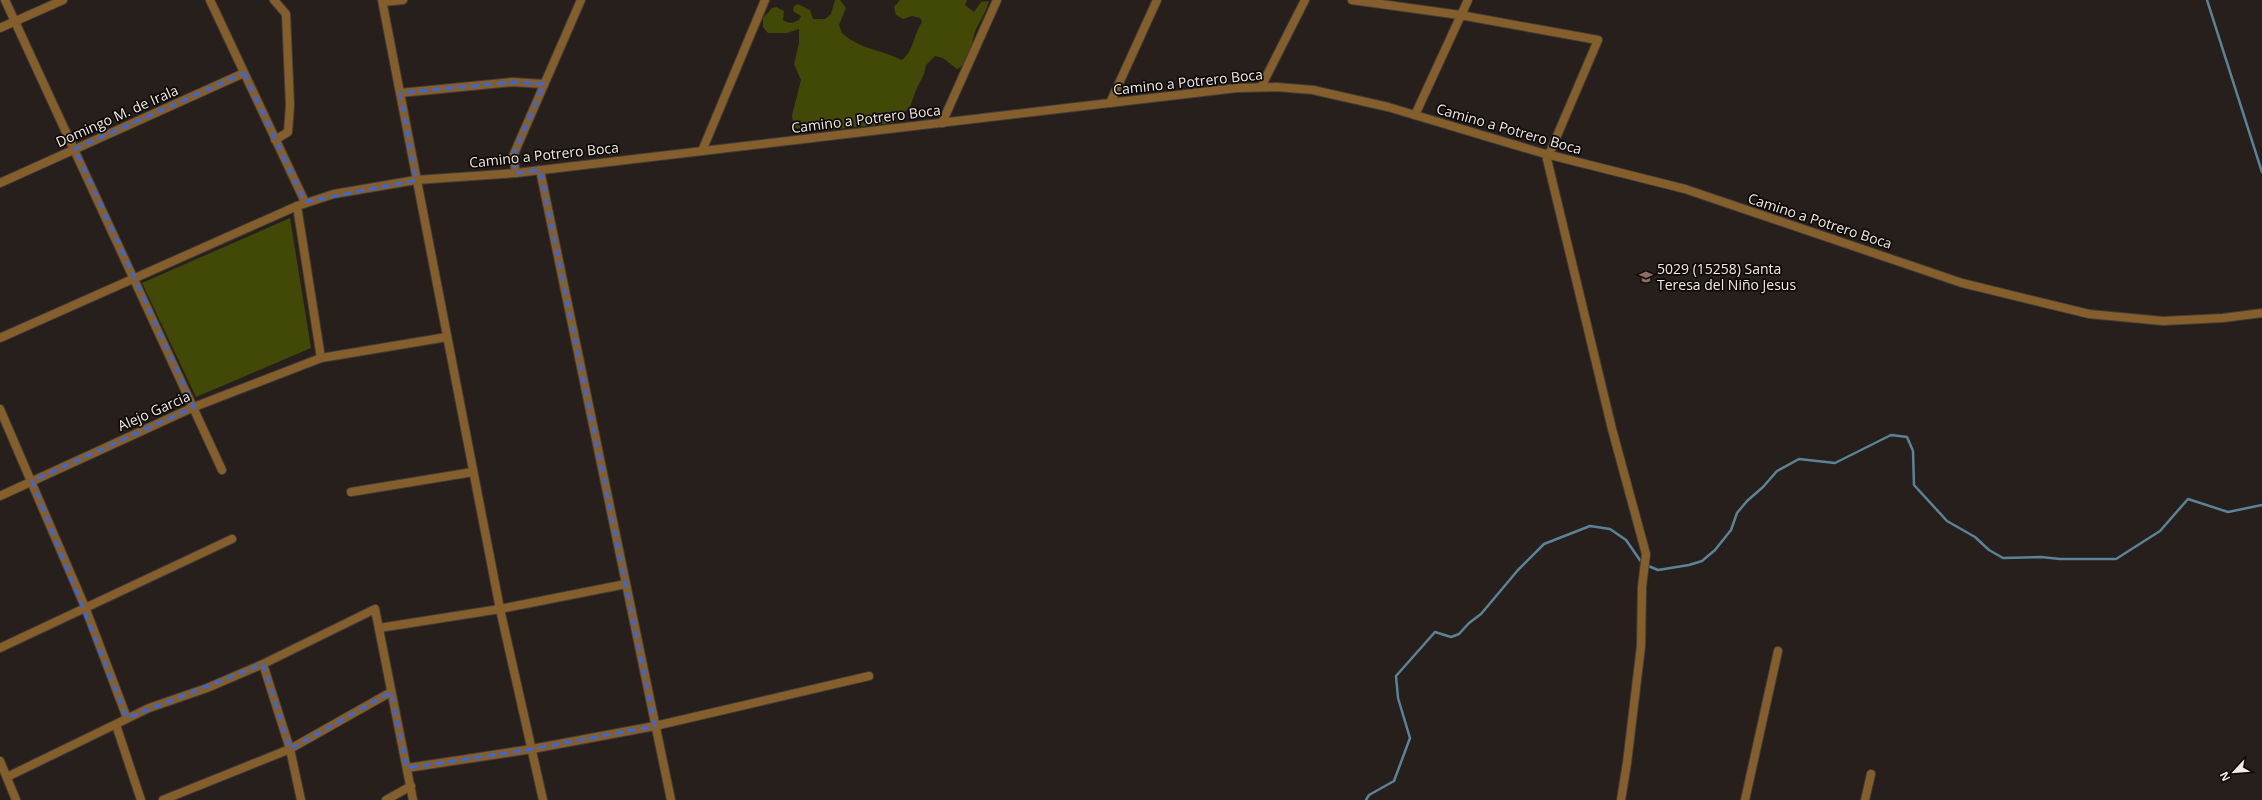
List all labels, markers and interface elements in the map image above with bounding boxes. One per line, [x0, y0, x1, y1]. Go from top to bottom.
street label: Camino a Potrero Boca [1112, 64, 1264, 99]
street label: Domingo M. de Irala [53, 80, 181, 151]
street label: Camino a Potrero Boca [1434, 99, 1584, 158]
street label: Camino a Potrero Boca [790, 100, 942, 137]
street label: Camino a Potrero Boca [468, 137, 620, 172]
street label: Camino a Potrero Boca [1746, 188, 1895, 253]
place label: 5029 (15258) Santa Teresa del Niño Jesus [1657, 259, 1796, 294]
school or university icon: 5029 (15258) Santa Teresa del Niño Jesus [1638, 269, 1654, 285]
street label: Alejo Garcia [115, 386, 193, 435]
north arrow [2214, 752, 2254, 792]
text: N [2216, 769, 2233, 784]

